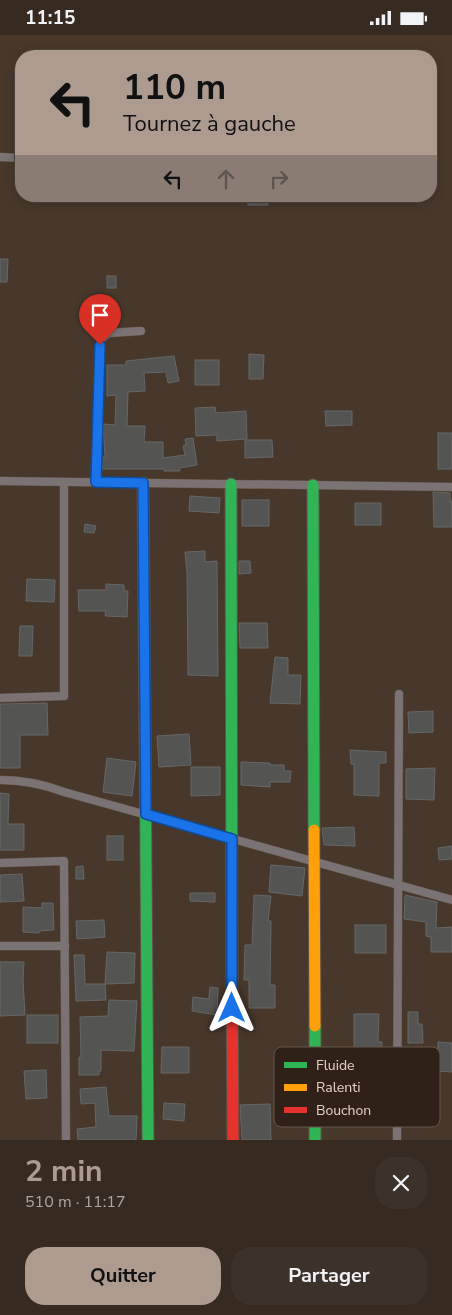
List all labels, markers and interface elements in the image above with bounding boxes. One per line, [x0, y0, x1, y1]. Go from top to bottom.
text: 11:15 [25, 5, 75, 31]
text: 110 m [123, 64, 226, 111]
icon: left [40, 70, 105, 135]
text: Tournez à gauche [123, 109, 296, 139]
icon: left [159, 165, 187, 193]
icon: ahead [212, 165, 240, 193]
icon: right [265, 165, 293, 193]
pin [79, 294, 121, 345]
icon: arrive [86, 301, 114, 329]
position arrow [205, 981, 257, 1033]
legend [274, 1047, 440, 1127]
text: Fluide [316, 1056, 355, 1075]
text: Ralenti [316, 1078, 360, 1097]
text: Bouchon [316, 1101, 371, 1120]
text: 2 min [25, 1151, 103, 1192]
button: close [375, 1157, 427, 1209]
text: 510 m · 11:17 [25, 1191, 126, 1213]
button: Quitter [25, 1247, 221, 1305]
button: Partager [231, 1247, 427, 1305]

